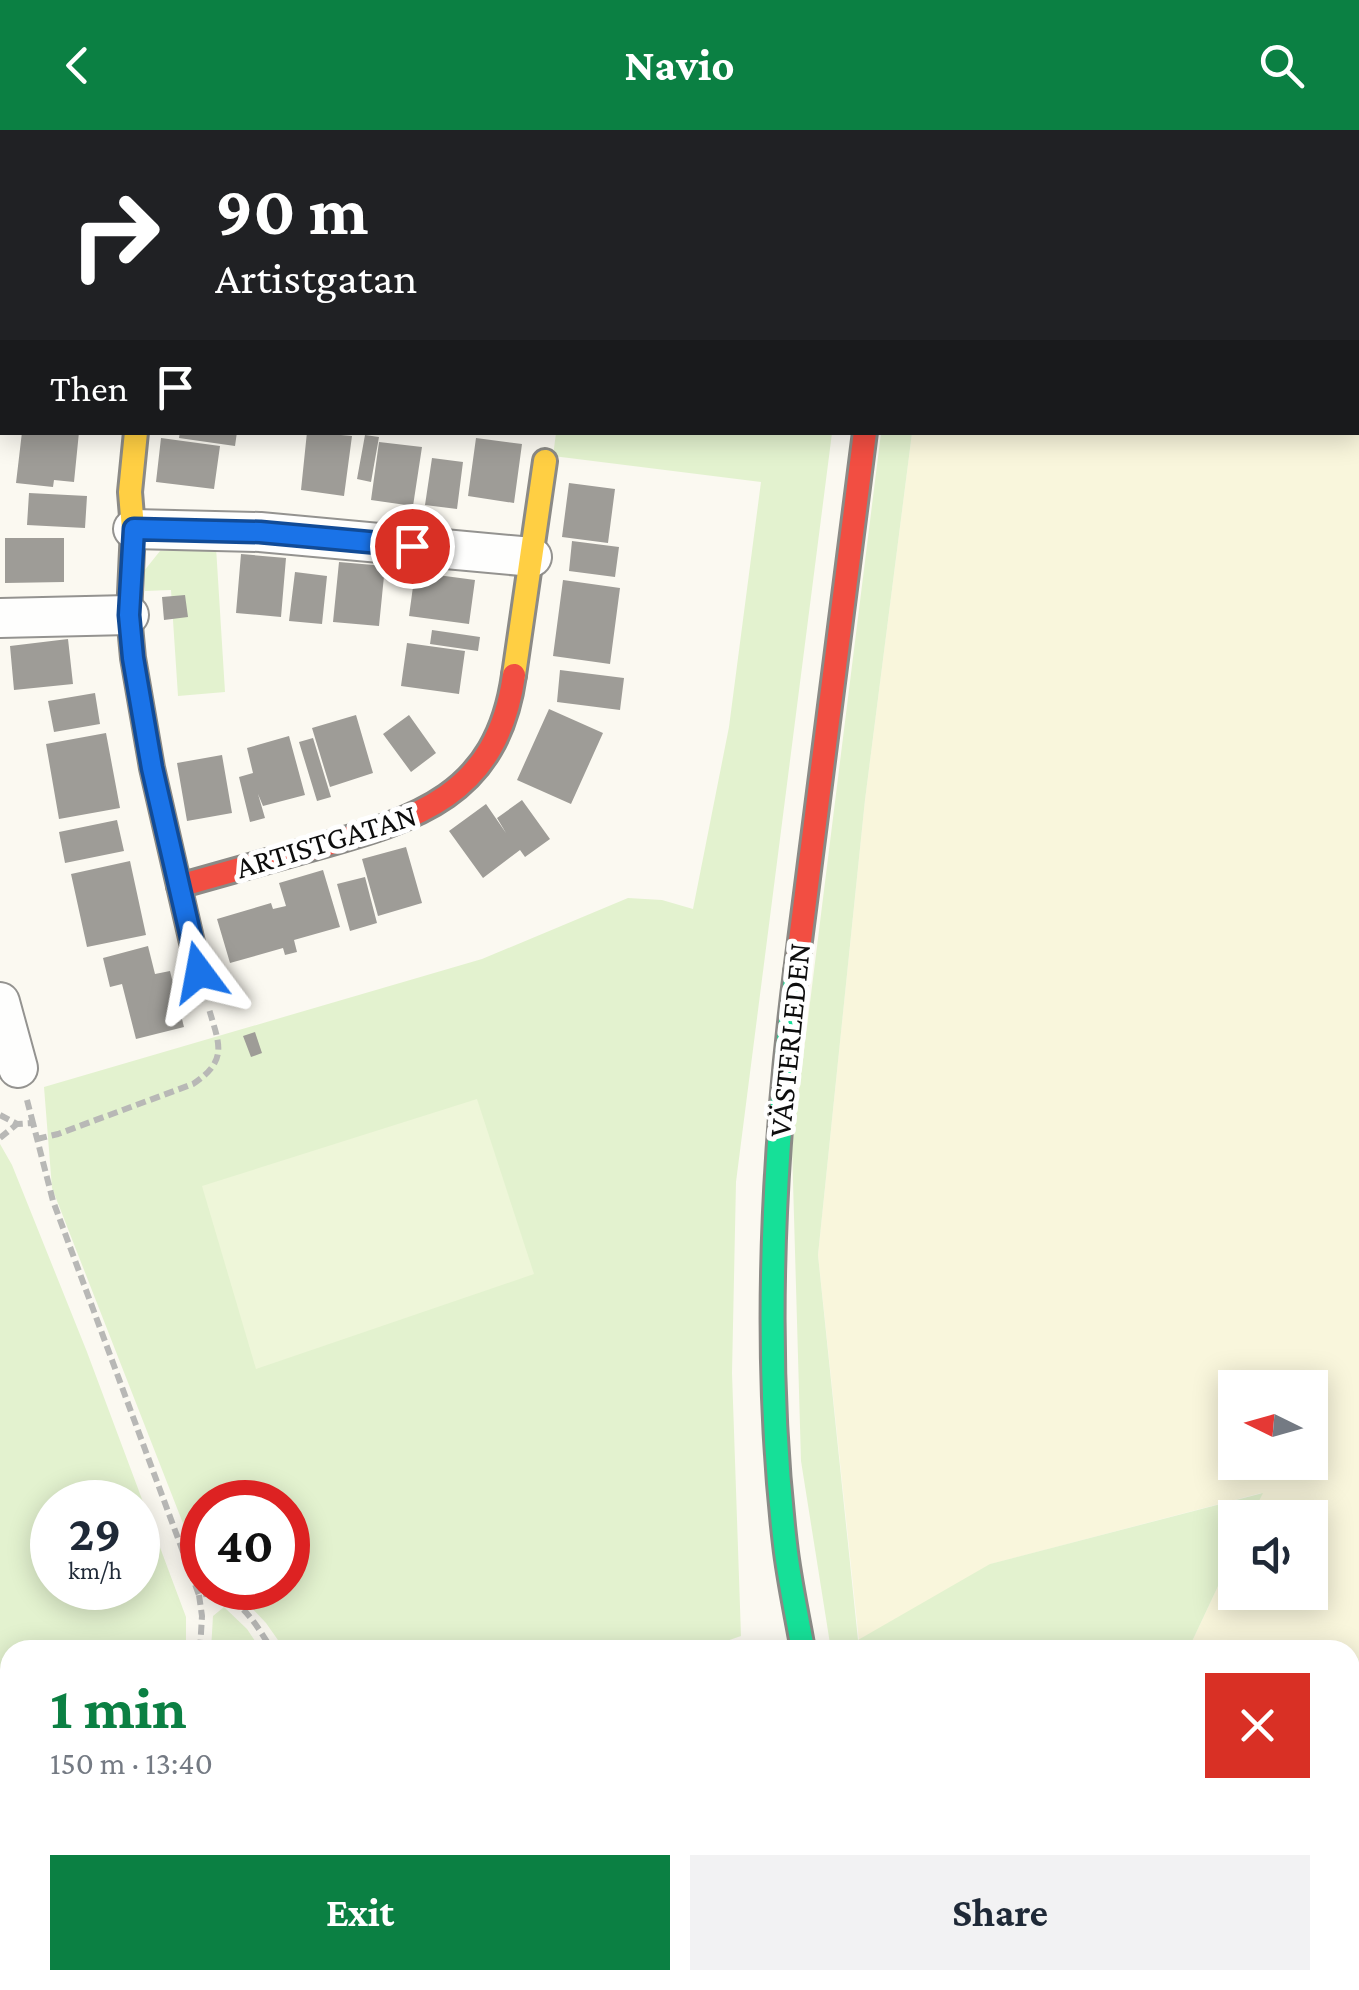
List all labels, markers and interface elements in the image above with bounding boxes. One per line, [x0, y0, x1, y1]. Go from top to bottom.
icon: back [50, 38, 105, 93]
icon: search [1254, 38, 1309, 93]
text: Navio [624, 40, 735, 90]
icon: right [50, 170, 180, 300]
text: 90 m [215, 171, 368, 249]
text: Artistgatan [215, 253, 418, 303]
icon: arrive [148, 360, 203, 415]
text: Then [50, 367, 128, 409]
pin [370, 504, 455, 589]
icon: arrive [385, 519, 440, 574]
street label: ARTISTGATAN [231, 796, 421, 886]
position arrow [147, 920, 251, 1024]
street label: VÄSTERLEDEN [761, 941, 817, 1139]
north arrow [1218, 1370, 1328, 1480]
map controls [1218, 1370, 1328, 1610]
speed limit sign: 40 [180, 1480, 310, 1610]
button: sound [1218, 1500, 1328, 1610]
text: 29 [69, 1505, 121, 1561]
text: km/h [68, 1557, 122, 1584]
button: close [1205, 1673, 1310, 1778]
text: 1 min [50, 1674, 187, 1741]
text: 150 m · 13:40 [50, 1745, 213, 1781]
button: Exit [50, 1855, 670, 1970]
button: Share [690, 1855, 1310, 1970]

